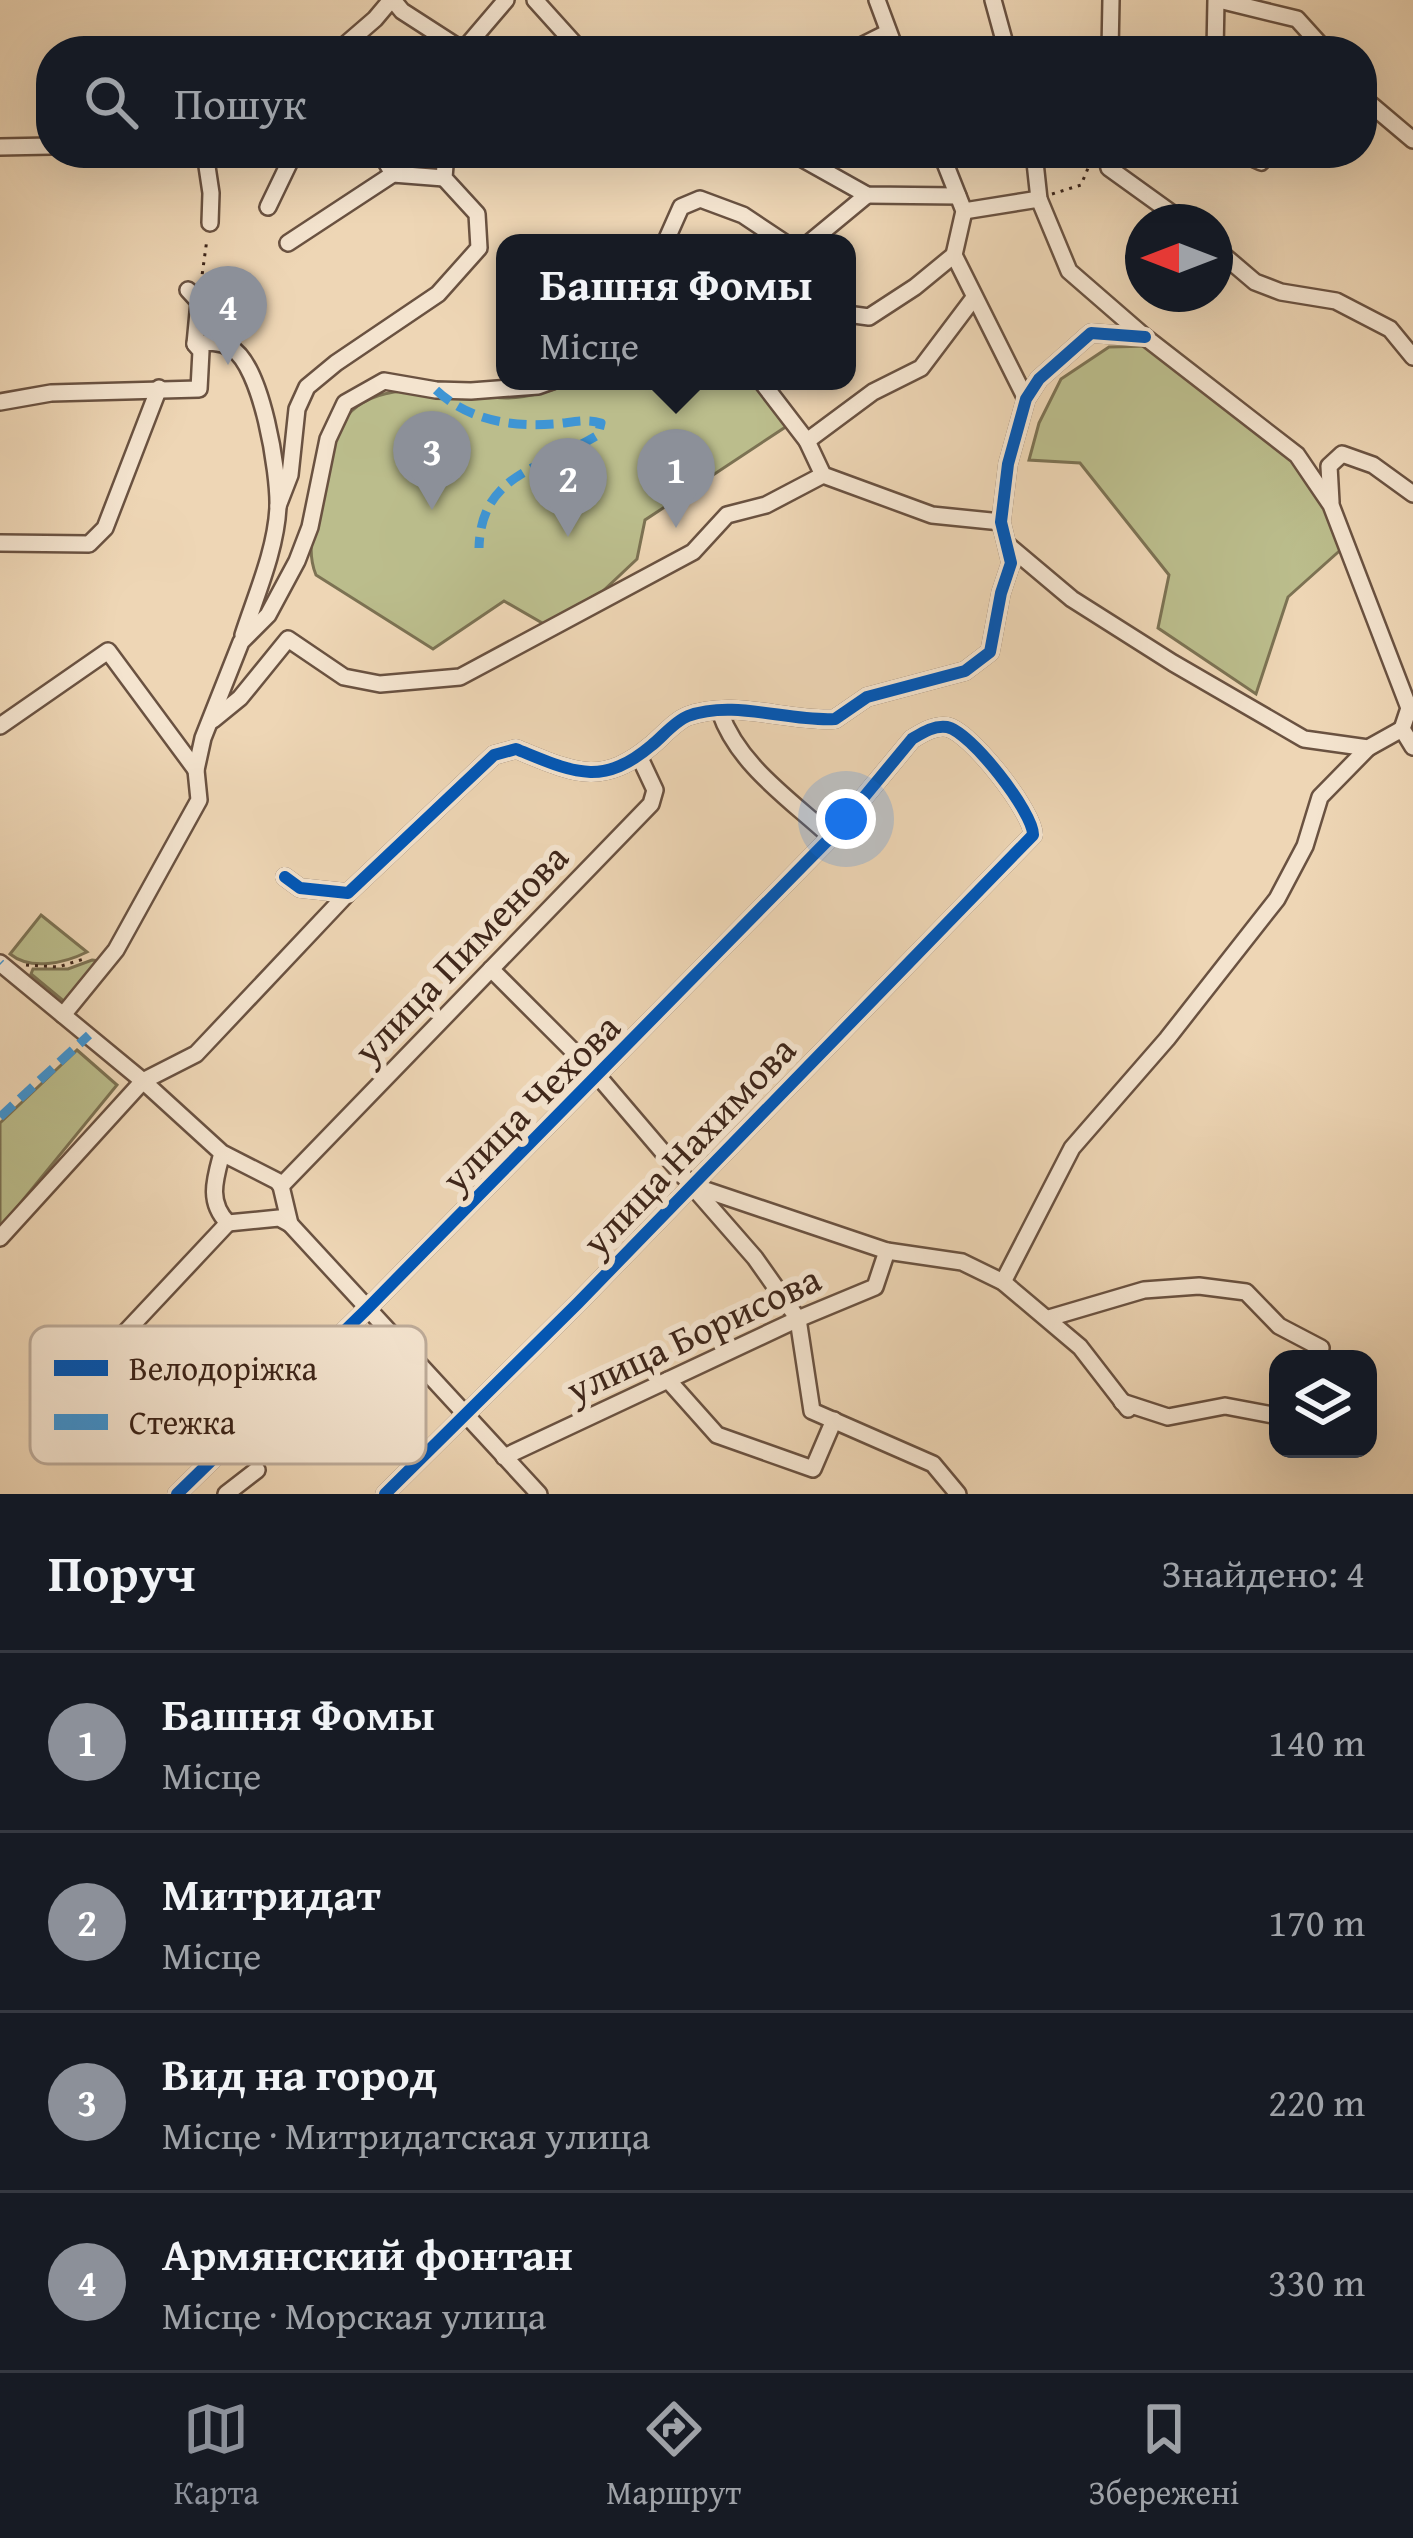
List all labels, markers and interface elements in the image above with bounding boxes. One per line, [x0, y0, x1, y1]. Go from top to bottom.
search box [36, 36, 1377, 168]
icon: search [78, 69, 144, 135]
text: Пошук [174, 70, 307, 135]
north arrow [1125, 204, 1233, 312]
popup [496, 234, 856, 390]
text: Башня Фомы [540, 251, 812, 316]
pin: 4 [189, 266, 267, 365]
text: Місце [540, 316, 639, 373]
pin: 3 [393, 411, 471, 510]
pin: 1 [637, 429, 715, 528]
pin: 2 [529, 438, 607, 537]
your location [816, 789, 876, 849]
street label: улица Пименова [339, 829, 581, 1077]
street label: улица Чехова [427, 999, 633, 1205]
street label: улица Нахимова [567, 1022, 808, 1269]
street label: улица Борисова [555, 1249, 830, 1417]
legend [30, 1326, 426, 1464]
text: Велодоріжка [129, 1344, 317, 1392]
map controls [1269, 1350, 1377, 1458]
button: layers [1269, 1350, 1377, 1458]
text: Стежка [129, 1398, 236, 1446]
text: Поруч [48, 1535, 195, 1610]
text: Знайдено: 4 [1162, 1544, 1365, 1601]
text: Башня Фомы [162, 1681, 435, 1746]
text: 1 [77, 1713, 97, 1770]
text: 140 m [1268, 1713, 1365, 1770]
text: Місце [162, 1746, 261, 1803]
text: Митридат [162, 1861, 381, 1926]
text: 2 [77, 1893, 97, 1950]
text: 170 m [1268, 1893, 1365, 1950]
text: Місце [162, 1926, 261, 1983]
text: Вид на город [162, 2041, 437, 2106]
text: 3 [77, 2073, 97, 2130]
text: 220 m [1268, 2073, 1365, 2130]
text: Місце · Митридатская улица [162, 2106, 650, 2163]
text: Армянский фонтан [162, 2221, 573, 2286]
text: 4 [77, 2253, 97, 2310]
text: 330 m [1268, 2253, 1365, 2310]
text: Місце · Морская улица [162, 2286, 546, 2343]
tab: Карта [174, 2396, 259, 2516]
tab: Маршрут [606, 2396, 741, 2516]
tab: Збережені [1089, 2396, 1239, 2516]

